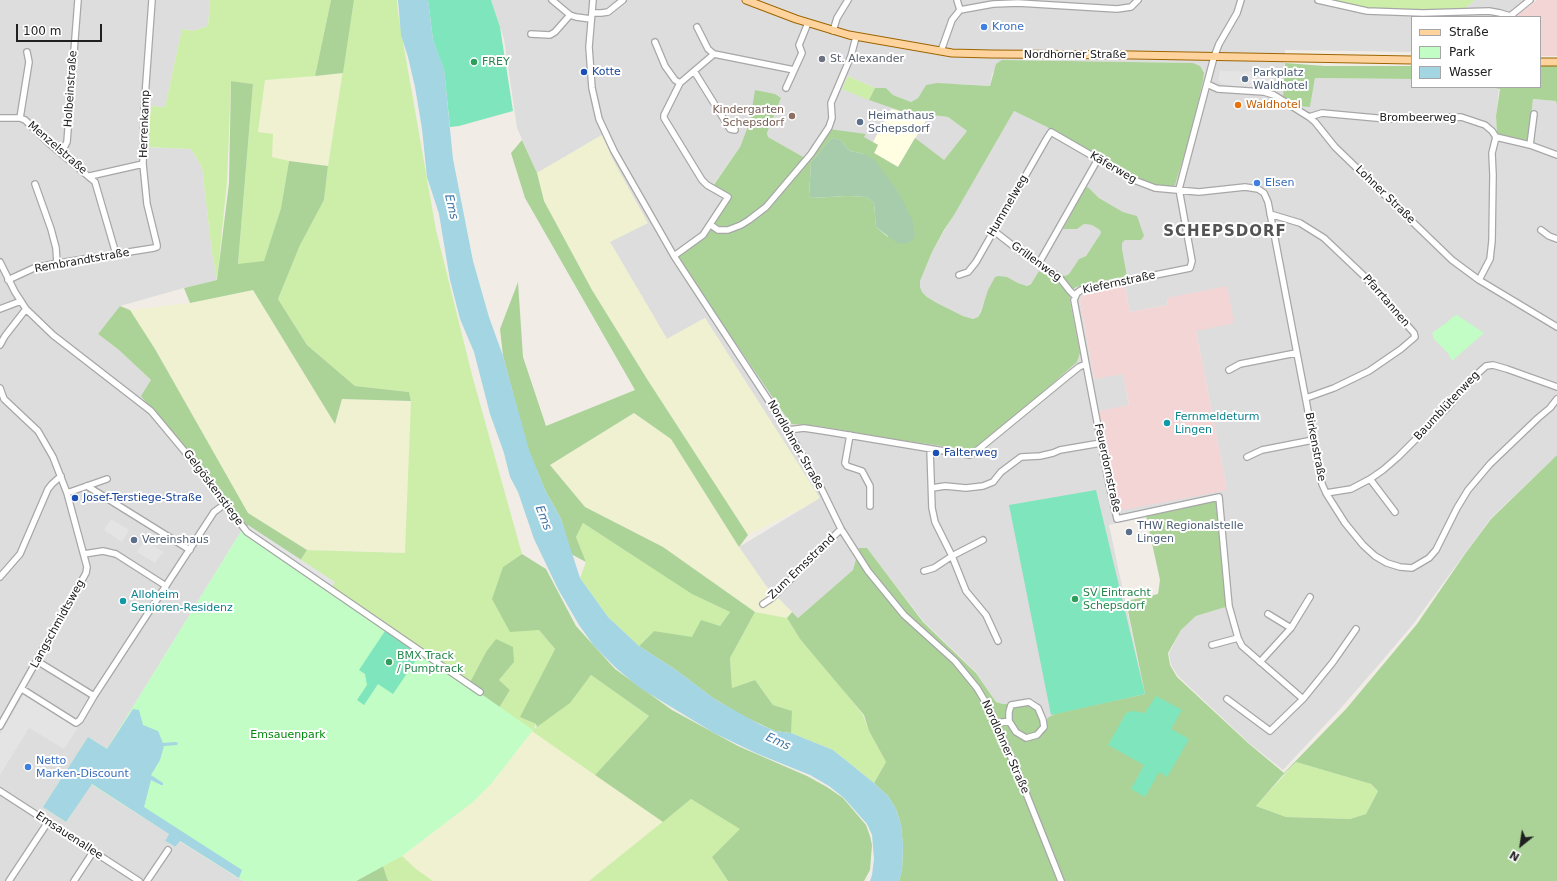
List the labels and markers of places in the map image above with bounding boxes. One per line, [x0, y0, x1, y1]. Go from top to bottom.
place label: Krone [992, 20, 1024, 34]
marker: Krone [979, 22, 989, 32]
place label: St. Alexander [830, 52, 904, 66]
marker: St. Alexander [817, 54, 827, 64]
place label: FREY [482, 55, 510, 69]
marker: FREY [469, 57, 479, 67]
place label: Kotte [592, 65, 621, 79]
place label: Parkplatz Waldhotel [1253, 66, 1308, 92]
marker: Kotte [579, 67, 589, 77]
marker: Parkplatz Waldhotel [1240, 74, 1250, 84]
place label: Waldhotel [1246, 98, 1301, 112]
marker: Waldhotel [1233, 100, 1243, 110]
place label: Kindergarten Schepsdorf [712, 103, 784, 129]
place label: Heimathaus Schepsdorf [868, 109, 934, 135]
marker: Kindergarten Schepsdorf [787, 111, 797, 121]
marker: Heimathaus Schepsdorf [855, 117, 865, 127]
place label: Elsen [1265, 176, 1294, 190]
marker: Elsen [1252, 178, 1262, 188]
place label: Fernmeldeturm Lingen [1175, 410, 1259, 436]
marker: Fernmeldeturm Lingen [1162, 418, 1172, 428]
place label: Falterweg [944, 446, 997, 460]
marker: Falterweg [931, 448, 941, 458]
place label: Josef-Terstiege-Straße [83, 491, 202, 505]
marker: Josef-Terstiege-Straße [70, 493, 80, 503]
place label: THW Regionalstelle Lingen [1137, 519, 1244, 545]
marker: THW Regionalstelle Lingen [1124, 527, 1134, 537]
place label: Vereinshaus [142, 533, 209, 547]
marker: Vereinshaus [129, 535, 139, 545]
place label: SV Eintracht Schepsdorf [1083, 586, 1151, 612]
place label: Alloheim Senioren-Residenz [131, 588, 233, 614]
marker: SV Eintracht Schepsdorf [1070, 594, 1080, 604]
marker: Alloheim Senioren-Residenz [118, 596, 128, 606]
place label: BMX Track / Pumptrack [397, 649, 463, 675]
marker: BMX Track / Pumptrack [384, 657, 394, 667]
place label: Netto Marken-Discount [36, 754, 129, 780]
marker: Netto Marken-Discount [23, 762, 33, 772]

